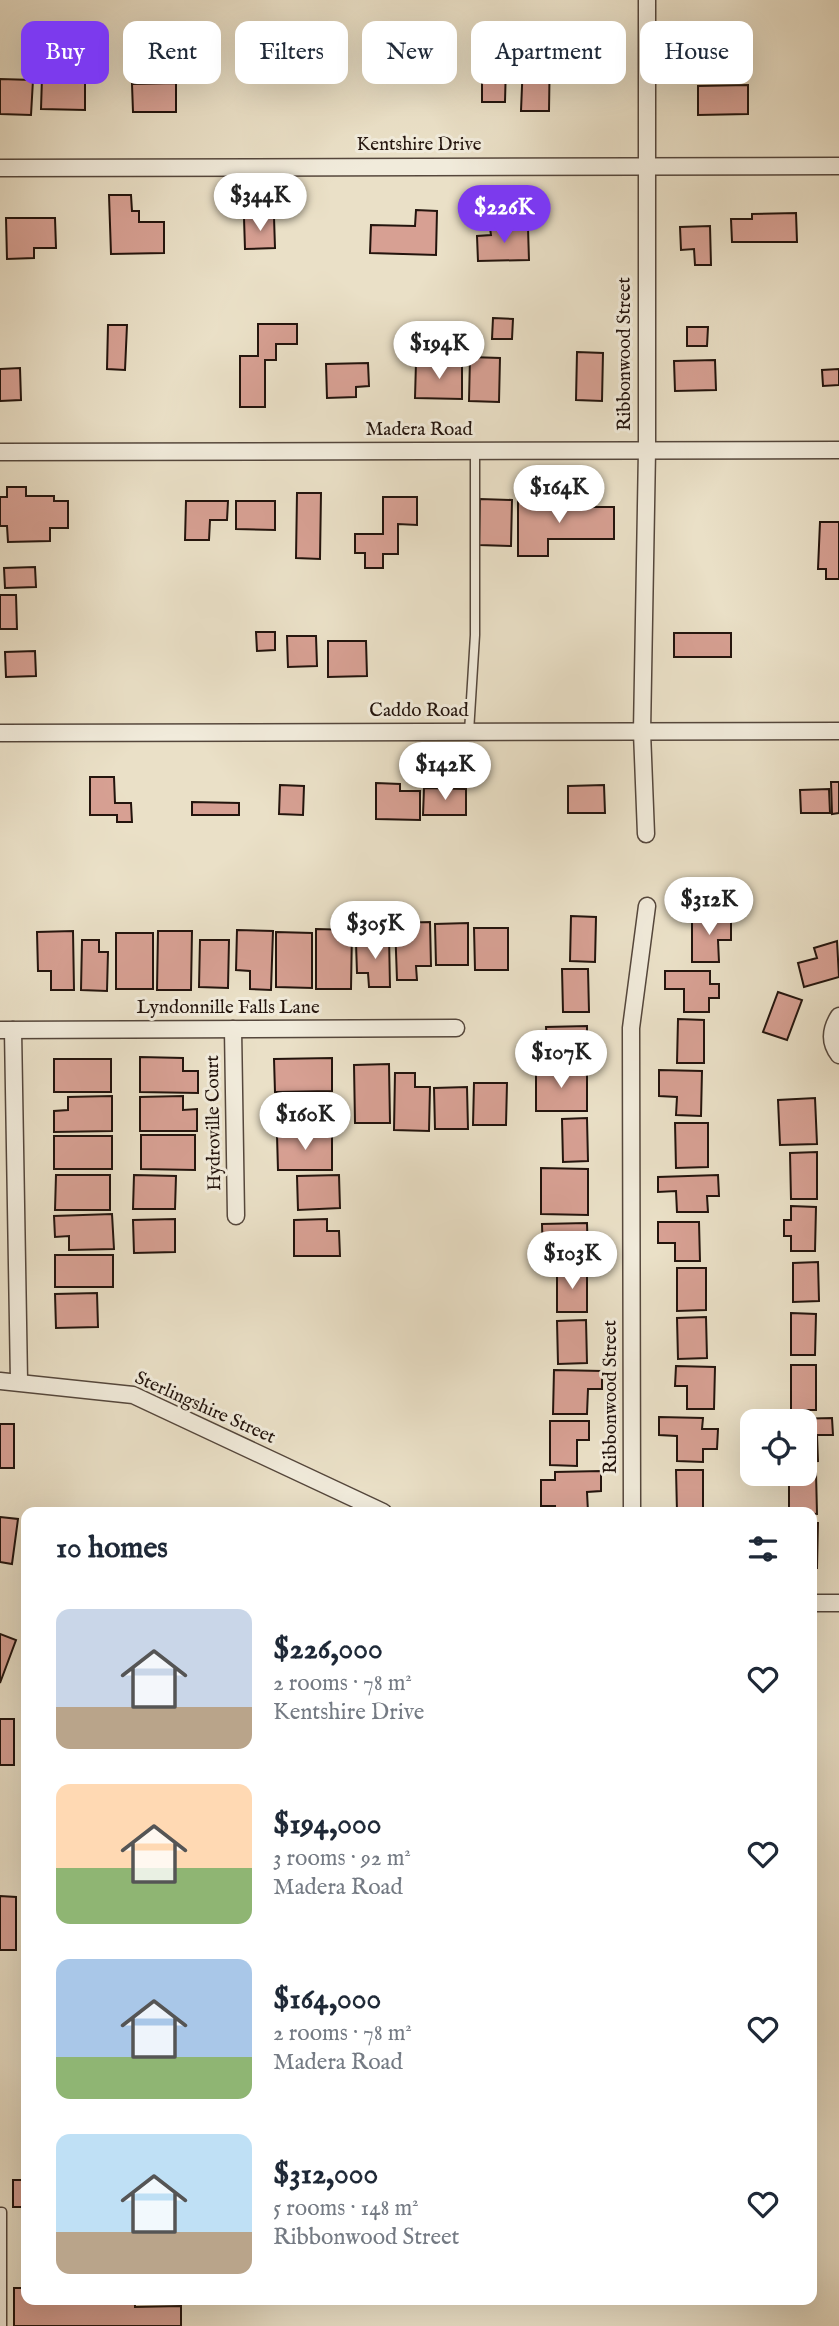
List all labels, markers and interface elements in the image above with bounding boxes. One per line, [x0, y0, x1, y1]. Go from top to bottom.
chip: Buy [21, 21, 109, 84]
chip: Rent [123, 21, 221, 84]
chip: Filters [235, 21, 348, 84]
chip: New [362, 21, 457, 84]
chip: Apartment [471, 21, 626, 84]
chip: House [640, 21, 753, 84]
street label: Kentshire Drive [356, 133, 482, 157]
pin: $344K [211, 174, 309, 233]
text: $344K [230, 181, 290, 210]
pin: $226K [455, 186, 553, 245]
text: $226K [474, 193, 534, 222]
street label: Ribbonwood Street [613, 276, 637, 431]
pin: $194K [390, 322, 488, 381]
text: $194K [409, 329, 469, 358]
street label: Madera Road [365, 418, 473, 442]
pin: $164K [510, 466, 608, 525]
text: $164K [530, 473, 588, 502]
street label: Caddo Road [369, 699, 470, 723]
pin: $142K [396, 742, 494, 802]
text: $142K [415, 750, 475, 779]
pin: $312K [660, 878, 758, 937]
text: $312K [680, 885, 738, 914]
pin: $305K [326, 902, 424, 961]
text: $305K [346, 909, 404, 938]
street label: Lyndonnille Falls Lane [136, 996, 320, 1020]
pin: $107K [512, 1030, 610, 1090]
text: $107K [531, 1038, 591, 1067]
street label: Hydroville Court [201, 1054, 227, 1191]
pin: $160K [256, 1092, 354, 1152]
text: $160K [276, 1100, 334, 1129]
pin: $103K [523, 1232, 621, 1291]
text: $103K [543, 1239, 601, 1268]
street label: Ribbonwood Street [599, 1319, 623, 1474]
street label: Sterlingshire Street [131, 1366, 280, 1450]
map controls [740, 1409, 817, 1486]
button: locate [740, 1409, 817, 1486]
text: 10 homes [56, 1530, 168, 1568]
icon: filters [744, 1530, 782, 1568]
text: $226,000 [273, 1631, 383, 1669]
icon: home [112, 1637, 196, 1721]
icon: heart [744, 1660, 782, 1698]
text: 2 rooms · 78 m² [273, 1669, 412, 1698]
text: Kentshire Drive [273, 1698, 424, 1727]
text: $194,000 [273, 1806, 381, 1844]
icon: home [112, 1812, 196, 1896]
icon: heart [744, 1835, 782, 1873]
text: 3 rooms · 92 m² [273, 1844, 411, 1873]
text: Madera Road [273, 1873, 403, 1902]
text: $164,000 [273, 1981, 381, 2019]
icon: home [112, 1987, 196, 2071]
icon: heart [744, 2010, 782, 2048]
text: 2 rooms · 78 m² [273, 2019, 412, 2048]
text: Madera Road [273, 2048, 403, 2077]
text: $312,000 [273, 2156, 378, 2194]
icon: home [112, 2162, 196, 2246]
icon: heart [744, 2185, 782, 2223]
text: 5 rooms · 148 m² [273, 2194, 419, 2223]
text: Ribbonwood Street [273, 2223, 460, 2252]

